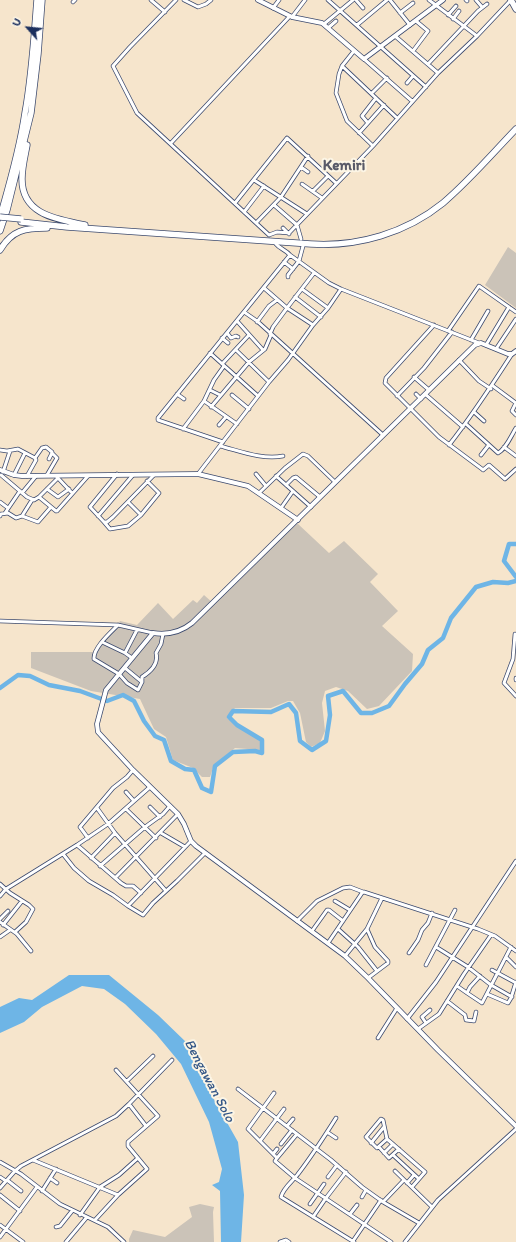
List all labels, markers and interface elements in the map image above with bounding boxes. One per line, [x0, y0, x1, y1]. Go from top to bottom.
north arrow [8, 8, 48, 48]
text: U [9, 16, 24, 29]
district label: Kemiri [323, 157, 365, 175]
water label: Bengawan Solo [180, 1037, 238, 1125]

